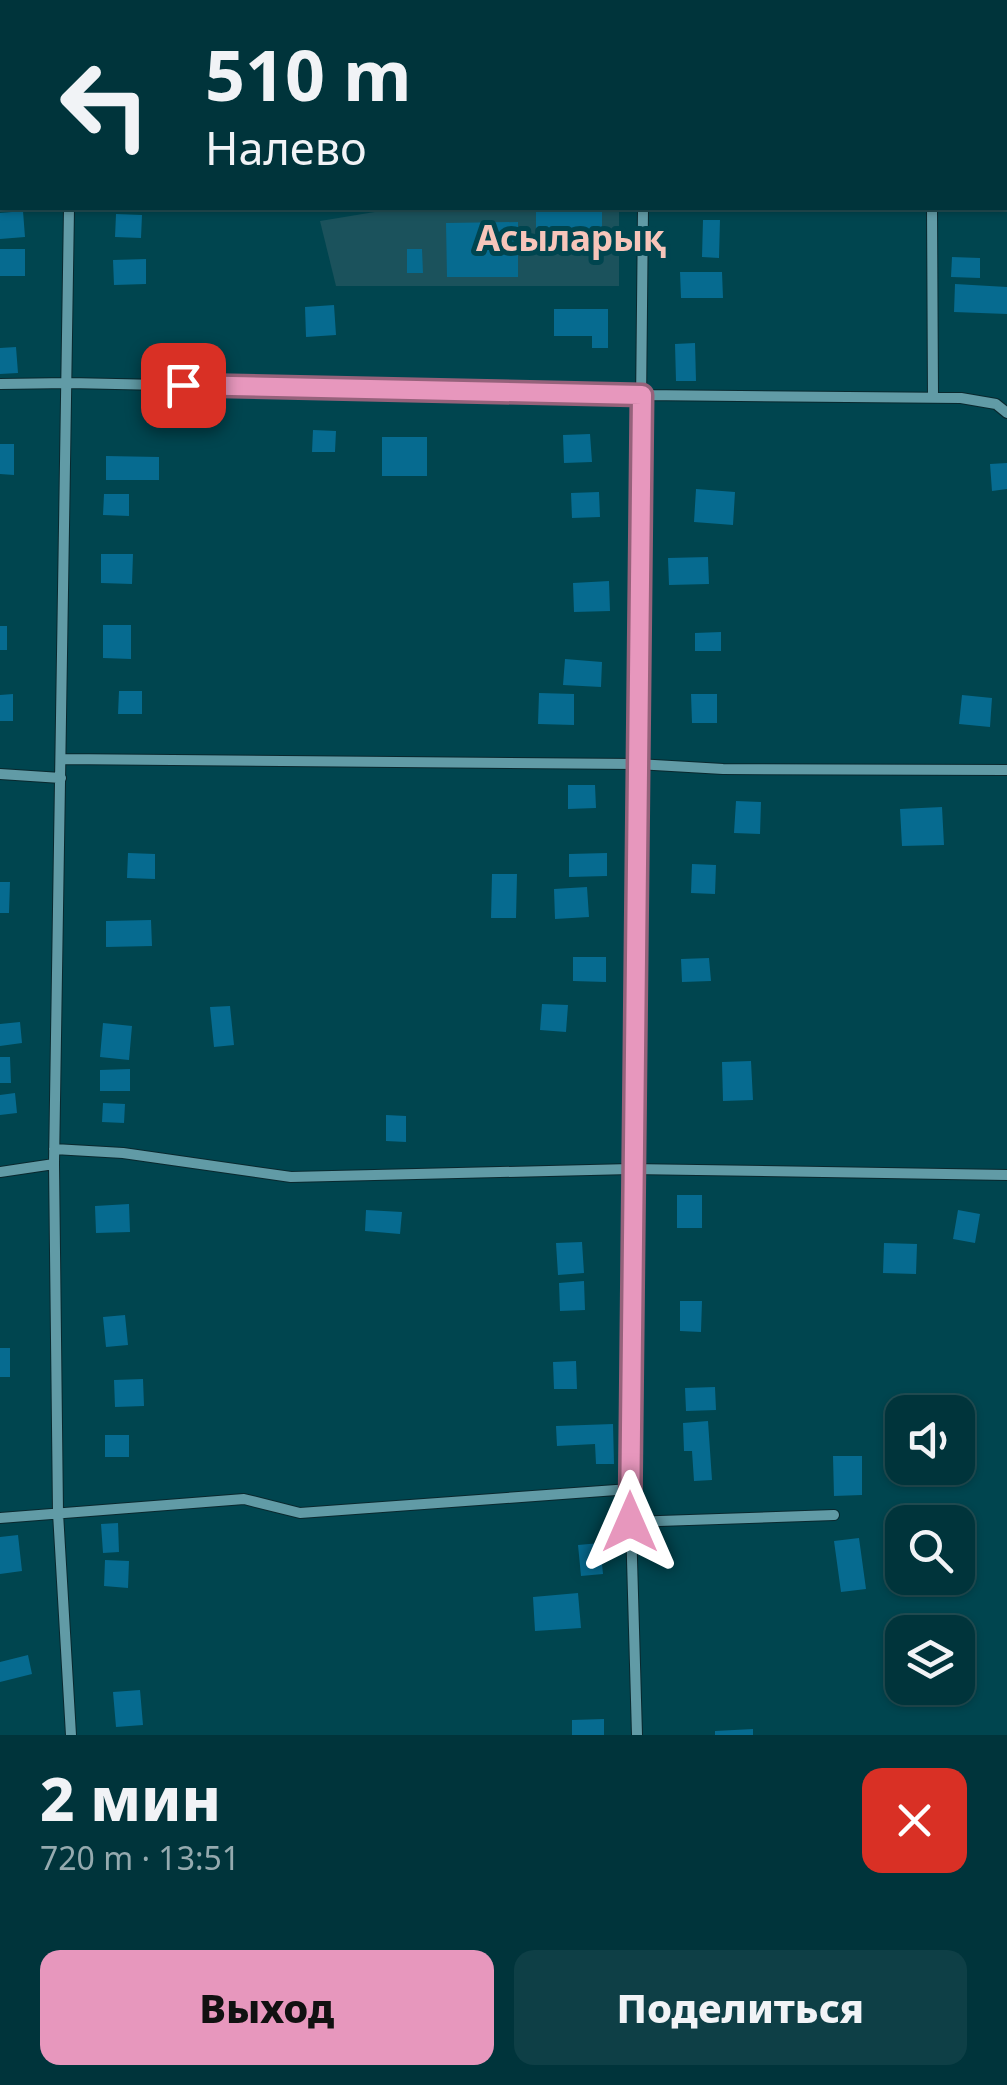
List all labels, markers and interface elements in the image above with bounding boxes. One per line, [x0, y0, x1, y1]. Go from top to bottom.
text: 510 m [205, 26, 412, 122]
icon: left [40, 40, 170, 170]
text: Налево [205, 117, 367, 178]
district label: Асыларық [476, 214, 666, 261]
pin [141, 343, 226, 428]
icon: arrive [156, 358, 211, 413]
map controls [885, 1395, 975, 1705]
button: sound [885, 1395, 975, 1485]
position arrow [578, 1470, 682, 1574]
button: search [885, 1505, 975, 1595]
button: layers [885, 1615, 975, 1705]
text: 2 мин [40, 1757, 221, 1839]
button: close [862, 1768, 967, 1873]
text: 720 m · 13:51 [40, 1836, 240, 1879]
button: Выход [40, 1950, 494, 2065]
button: Поделиться [514, 1950, 967, 2065]

